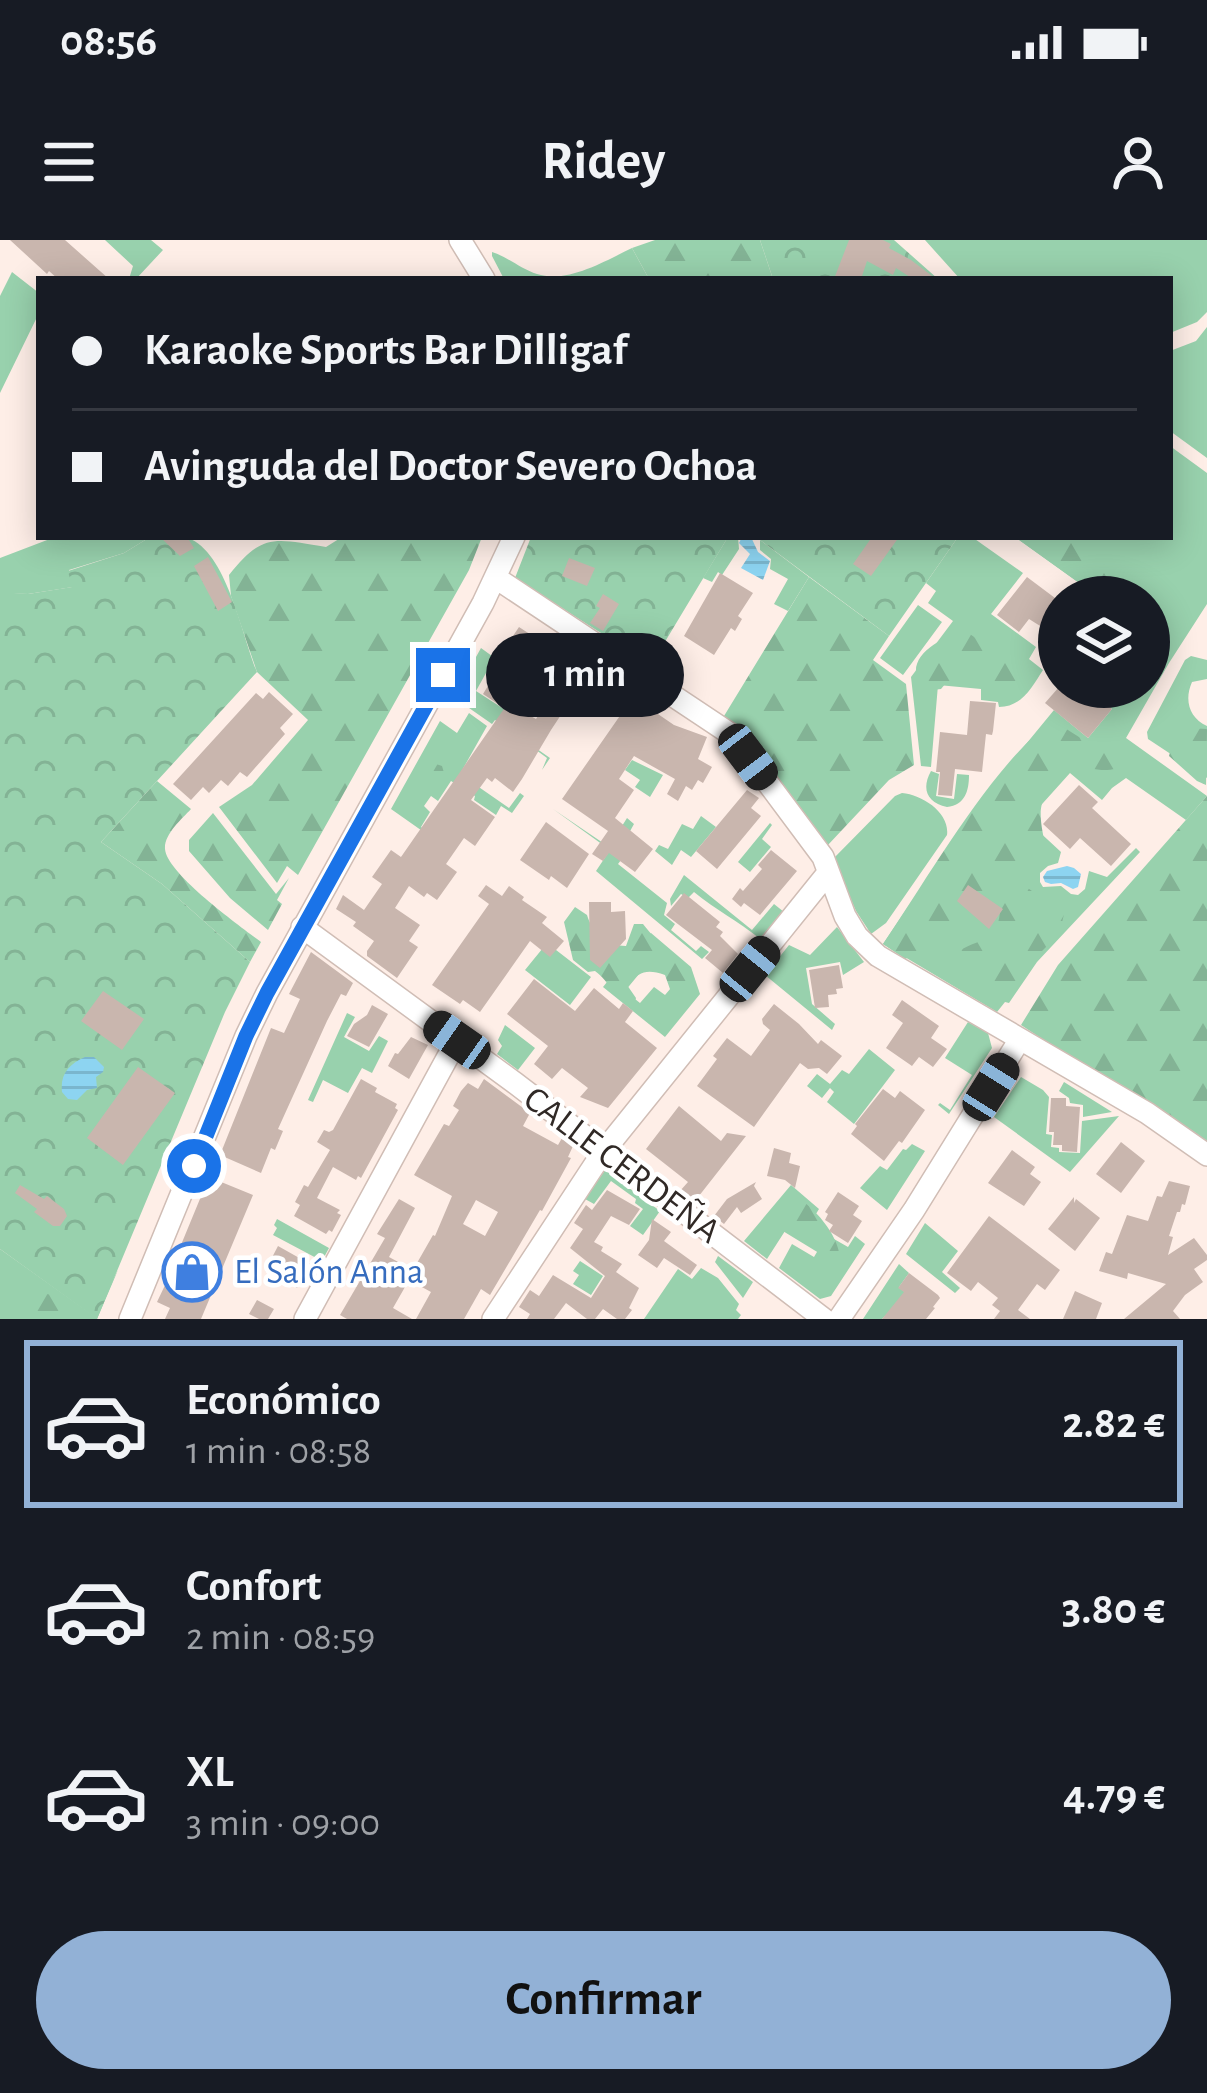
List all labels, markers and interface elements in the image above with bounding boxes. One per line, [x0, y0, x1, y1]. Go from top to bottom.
text: 08:56 [60, 19, 157, 64]
icon: menu [36, 129, 102, 195]
icon: person [1105, 129, 1171, 195]
text: Ridey [542, 135, 665, 189]
text: Karaoke Sports Bar Dilligaf [144, 328, 627, 373]
text: Avinguda del Doctor Severo Ochoa [144, 444, 757, 489]
map controls [1038, 576, 1170, 708]
button: layers [1038, 576, 1170, 708]
callout: 1 min [485, 633, 683, 717]
route end [416, 648, 470, 702]
text: 1 min [544, 655, 626, 694]
car [712, 717, 784, 797]
car [713, 930, 787, 1008]
car [417, 1005, 497, 1075]
car [957, 1047, 1025, 1127]
street label: CALLE CERDEÑA [517, 1078, 729, 1250]
route start [167, 1139, 221, 1193]
shop icon: El Salón Anna [161, 1241, 223, 1303]
place label: El Salón Anna [234, 1254, 424, 1290]
icon: car [42, 1370, 150, 1478]
text: Económico [186, 1378, 381, 1423]
text: 2.82 € [1062, 1401, 1165, 1446]
text: 1 min · 08:58 [186, 1432, 371, 1471]
icon: car [42, 1556, 150, 1664]
text: Confort [186, 1564, 321, 1609]
text: 3.80 € [1062, 1587, 1165, 1632]
text: 2 min · 08:59 [186, 1618, 375, 1657]
icon: car [42, 1742, 150, 1850]
text: XL [186, 1750, 234, 1795]
text: 4.79 € [1063, 1773, 1165, 1818]
text: 3 min · 09:00 [186, 1804, 380, 1843]
button: Confirmar [36, 1931, 1171, 2069]

